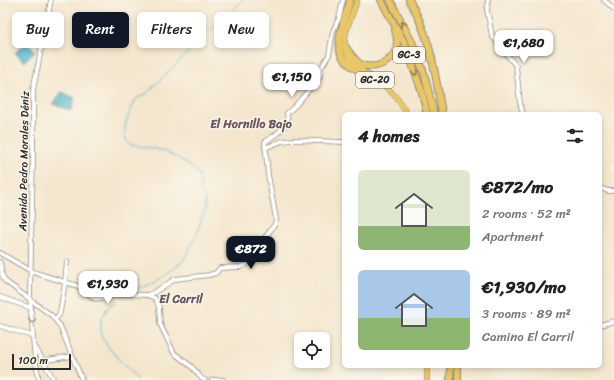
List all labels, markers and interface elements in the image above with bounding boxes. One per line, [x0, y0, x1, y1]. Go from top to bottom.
chip: Buy [12, 12, 64, 48]
chip: Rent [72, 12, 129, 48]
chip: Filters [137, 12, 206, 48]
chip: New [214, 12, 269, 48]
one-way arrow [400, 21, 408, 29]
pin: €1,680 [491, 30, 557, 64]
text: €1,680 [503, 31, 545, 54]
road number: GC-3 [393, 47, 425, 63]
pin: €1,150 [259, 64, 325, 98]
text: €1,150 [272, 65, 312, 88]
one-way arrow [411, 70, 419, 77]
road number: GC-20 [356, 72, 394, 88]
street label: Avenida Pedro Morales Déniz [13, 90, 35, 232]
district label: El Hornillo Bajo [210, 113, 293, 135]
text: 4 homes [358, 121, 419, 151]
icon: filters [564, 125, 586, 147]
text: €872/mo [482, 172, 553, 202]
icon: home [390, 186, 438, 234]
text: 2 rooms · 52 m² [482, 202, 571, 225]
text: Apartment [482, 225, 543, 248]
pin: €872 [227, 236, 275, 270]
text: €872 [235, 237, 267, 260]
pin: €1,930 [75, 271, 141, 305]
text: €1,930 [87, 272, 129, 295]
text: €1,930/mo [482, 272, 566, 302]
icon: home [390, 286, 438, 334]
district label: El Carril [159, 288, 203, 310]
text: 3 rooms · 89 m² [482, 302, 571, 325]
one-way arrow [28, 318, 36, 324]
text: Camino El Carril [482, 325, 574, 348]
map controls [294, 332, 330, 368]
button: locate [294, 332, 330, 368]
text: 100 m [18, 351, 48, 370]
scale bar [12, 352, 71, 371]

